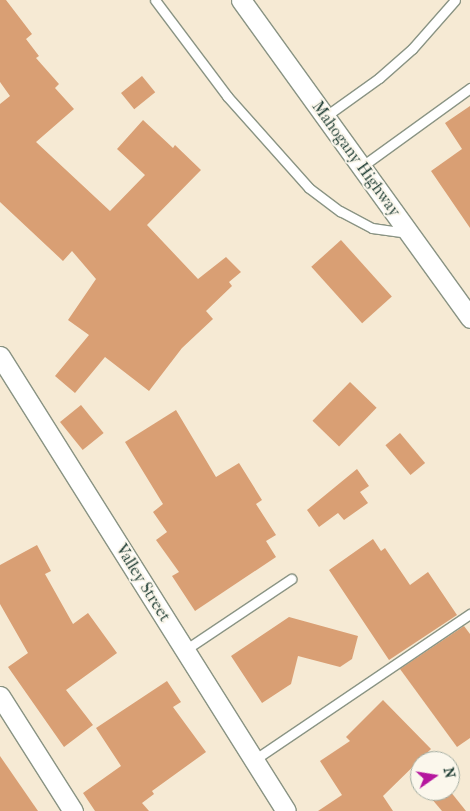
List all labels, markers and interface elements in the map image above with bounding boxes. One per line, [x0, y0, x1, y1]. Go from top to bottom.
street label: Mahogany Highway [308, 98, 404, 220]
street label: Valley Street [112, 541, 174, 625]
north arrow [410, 751, 460, 801]
text: N [440, 766, 459, 780]

